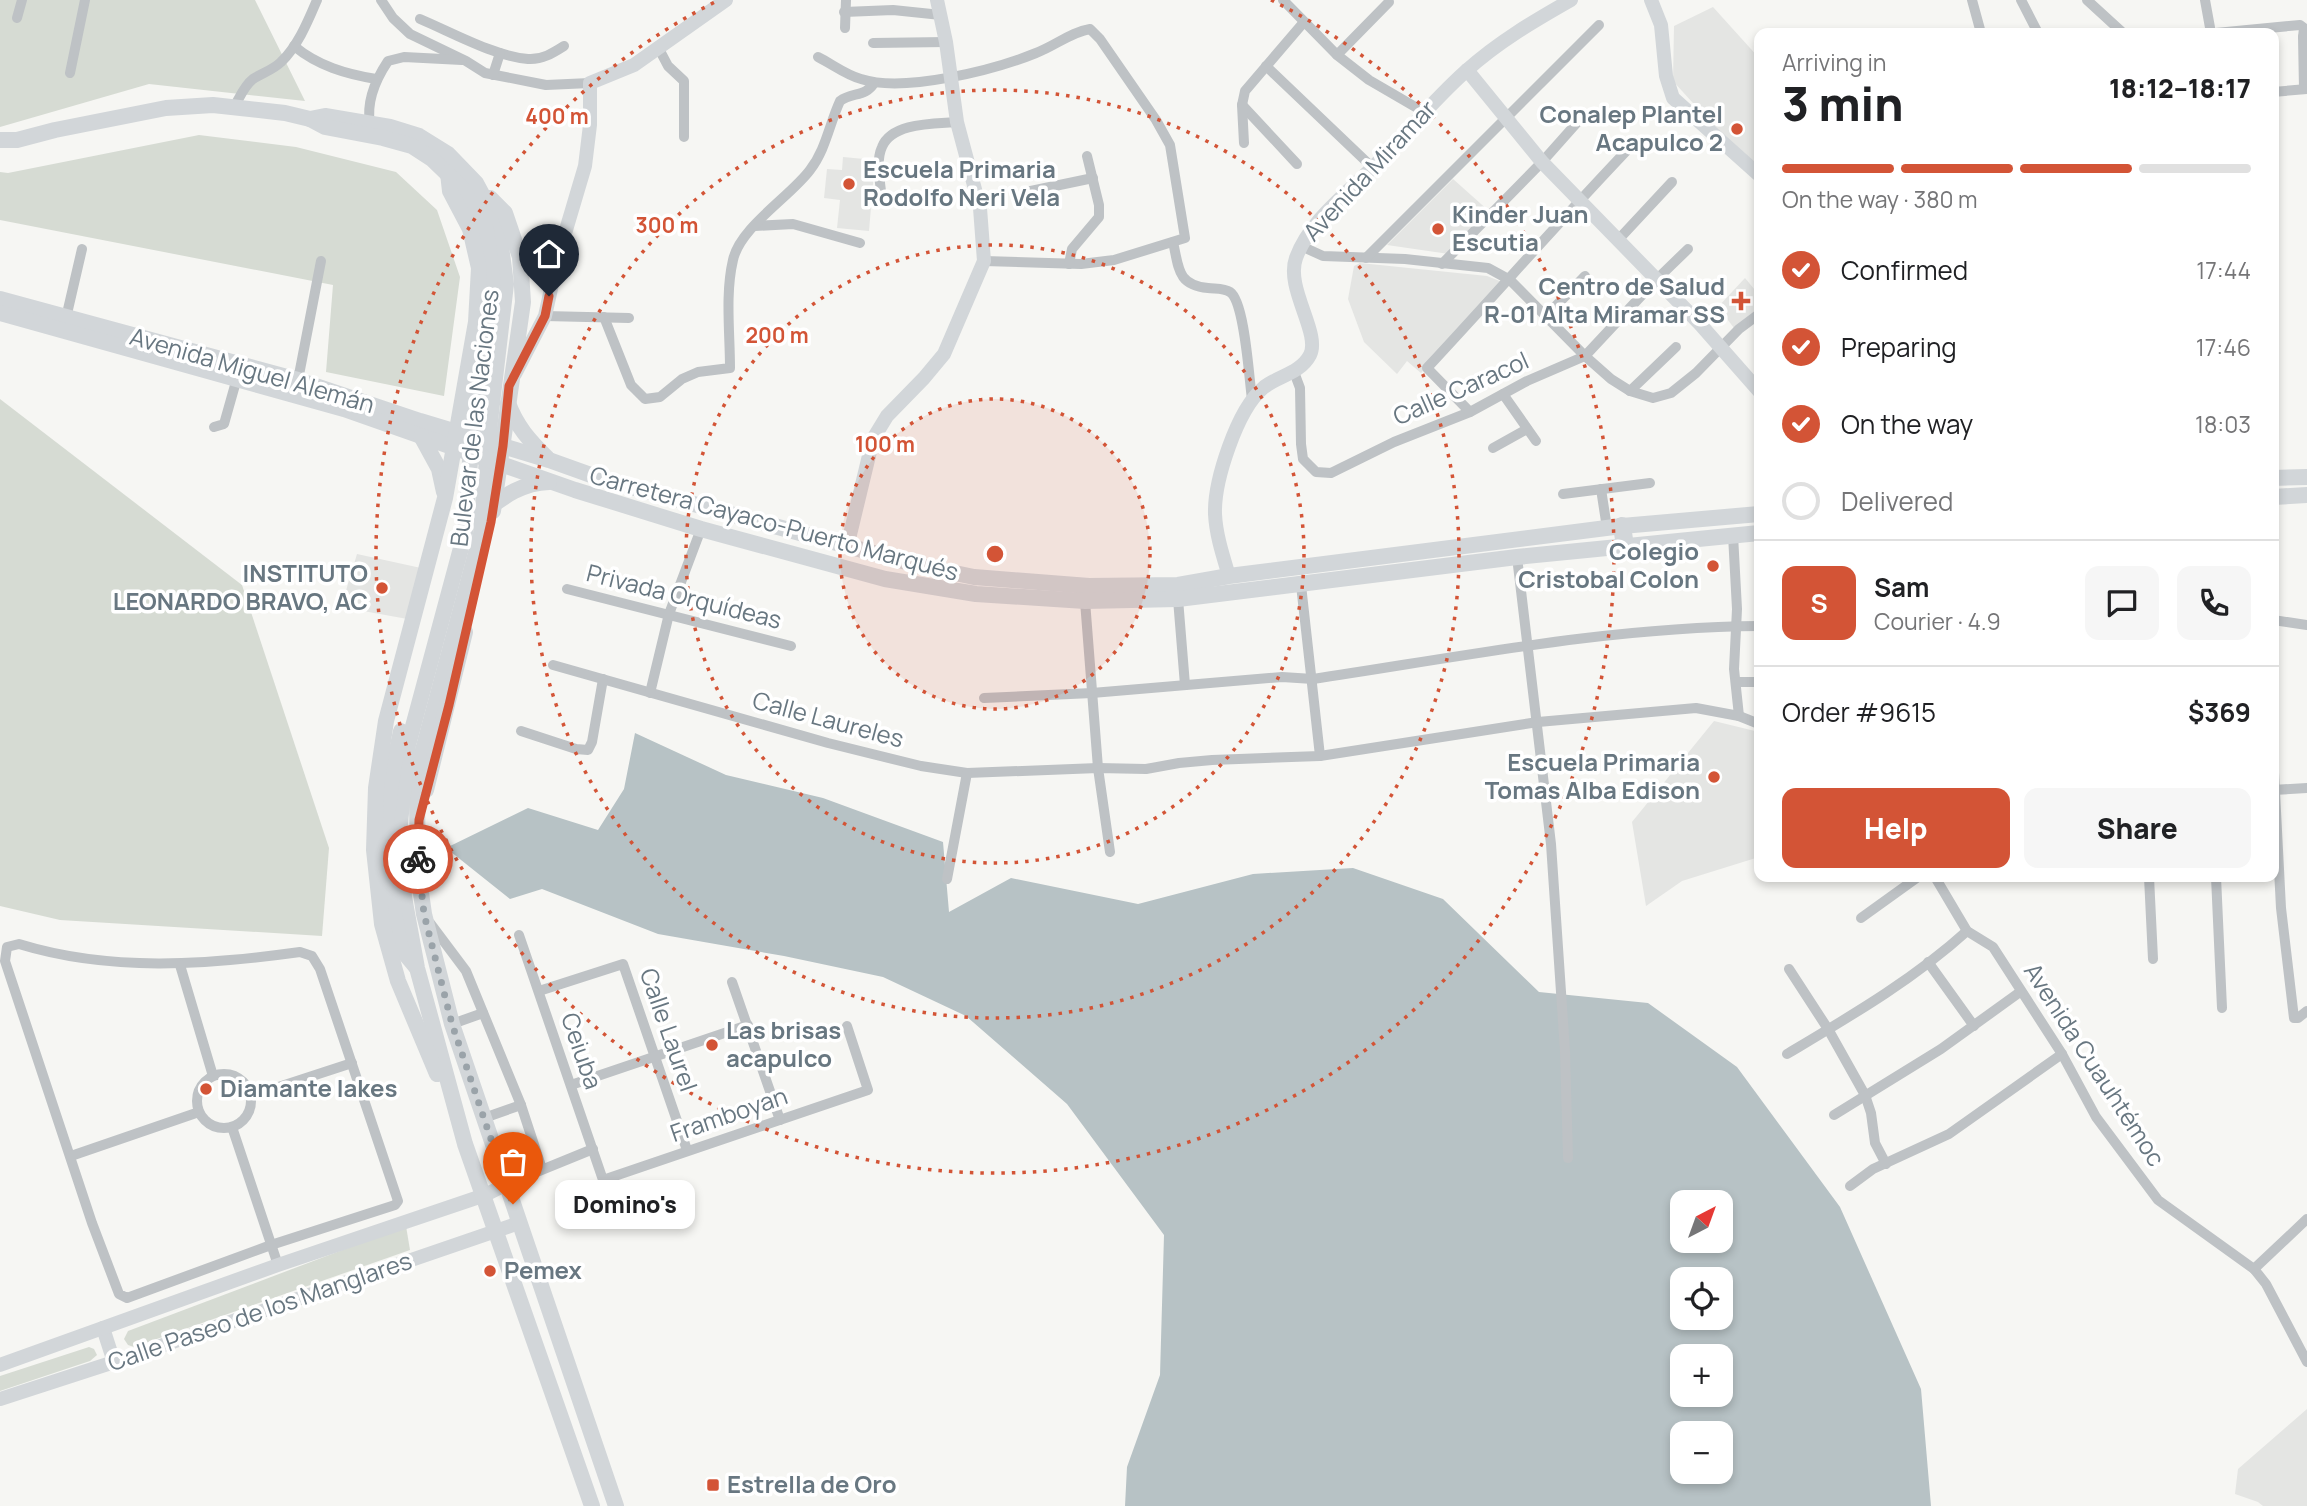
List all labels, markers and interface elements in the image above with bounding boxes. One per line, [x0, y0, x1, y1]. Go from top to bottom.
text: Arriving in [1782, 46, 1887, 78]
text: 18:12–18:17 [2109, 70, 2251, 106]
text: 3 min [1782, 72, 1903, 135]
street label: Avenida Miramar [1295, 92, 1443, 248]
place label: Conalep Plantel Acapulco 2 [1539, 97, 1723, 158]
text: 400 m [525, 102, 589, 130]
marker: Conalep Plantel Acapulco 2 [1729, 121, 1745, 137]
place label: Escuela Primaria Rodolfo Neri Vela [863, 152, 1060, 213]
marker: Escuela Primaria Rodolfo Neri Vela [841, 176, 857, 192]
text: On the way · 380 m [1782, 183, 1978, 215]
place label: Kinder Juan Escutia [1452, 197, 1589, 258]
text: 300 m [636, 211, 698, 239]
marker: Kinder Juan Escutia [1430, 221, 1446, 237]
pin [519, 224, 579, 296]
icon: home [530, 235, 568, 273]
icon: check [1782, 251, 1820, 289]
text: Confirmed [1841, 252, 1968, 288]
text: 17:44 [2196, 254, 2251, 286]
place label: Centro de Salud R-01 Alta Miramar SS [1484, 269, 1725, 330]
street label: Bulevar de las Naciones [441, 287, 506, 548]
marker: Centro de Salud R-01 Alta Miramar SS [1731, 291, 1751, 311]
street label: Avenida Miguel Alemán [126, 319, 379, 420]
text: 200 m [745, 321, 809, 349]
icon: check [1782, 328, 1820, 366]
text: Preparing [1841, 329, 1957, 365]
text: 17:46 [2196, 331, 2251, 363]
street label: Calle Caracol [1387, 343, 1533, 432]
icon: check [1782, 405, 1820, 443]
text: On the way [1841, 406, 1973, 442]
text: 18:03 [2195, 408, 2251, 440]
text: 100 m [855, 430, 915, 458]
street label: Carretera Cayaco-Puerto Marqués [586, 457, 962, 588]
text: Delivered [1841, 483, 1953, 519]
place label: Colegio Cristobal Colon [1518, 534, 1699, 595]
centre of rings [983, 542, 1007, 566]
street label: Privada Orquídeas [583, 555, 785, 636]
place label: INSTITUTO LEONARDO BRAVO, AC [113, 556, 368, 617]
marker: Colegio Cristobal Colon [1705, 558, 1721, 574]
button: chat [2085, 566, 2159, 640]
button: phone [2177, 566, 2251, 640]
text: Sam [1874, 569, 1929, 605]
marker: INSTITUTO LEONARDO BRAVO, AC [374, 580, 390, 596]
text: S [1810, 585, 1828, 621]
text: Courier · 4.9 [1874, 605, 2001, 637]
street label: Calle Laureles [749, 683, 908, 755]
text: Order #9615 [1782, 694, 1936, 730]
text: $369 [2188, 694, 2251, 730]
place label: Escuela Primaria Tomas Alba Edison [1485, 745, 1700, 806]
marker: Escuela Primaria Tomas Alba Edison [1706, 769, 1722, 785]
button: Help [1782, 788, 2010, 868]
button: Share [2024, 788, 2251, 868]
courier [383, 824, 453, 894]
icon: bike [399, 840, 437, 878]
street label: Avenida Cuauhtémoc [2017, 956, 2173, 1172]
street label: Calle Laurel [633, 963, 706, 1096]
street label: Ceiuba [554, 1008, 611, 1093]
place label: Las brisas acapulco [726, 1013, 841, 1074]
marker: Las brisas acapulco [704, 1037, 720, 1053]
place label: Diamante lakes [220, 1071, 397, 1104]
street label: Framboyan [666, 1078, 791, 1149]
marker: Diamante lakes [198, 1081, 214, 1097]
pin [483, 1132, 543, 1204]
icon: bag [494, 1143, 532, 1181]
callout: Domino's [555, 1180, 695, 1228]
text: Domino's [573, 1188, 677, 1220]
north arrow [1670, 1190, 1732, 1253]
map controls [1670, 1190, 1733, 1484]
street label: Calle Paseo de los Manglares [103, 1243, 416, 1378]
place label: Pemex [504, 1253, 583, 1286]
marker: Pemex [482, 1263, 498, 1279]
button: locate [1670, 1267, 1733, 1330]
button: + [1670, 1344, 1733, 1407]
button: − [1670, 1421, 1733, 1484]
place label: Estrella de Oro [727, 1467, 897, 1500]
marker: Estrella de Oro [705, 1477, 721, 1493]

